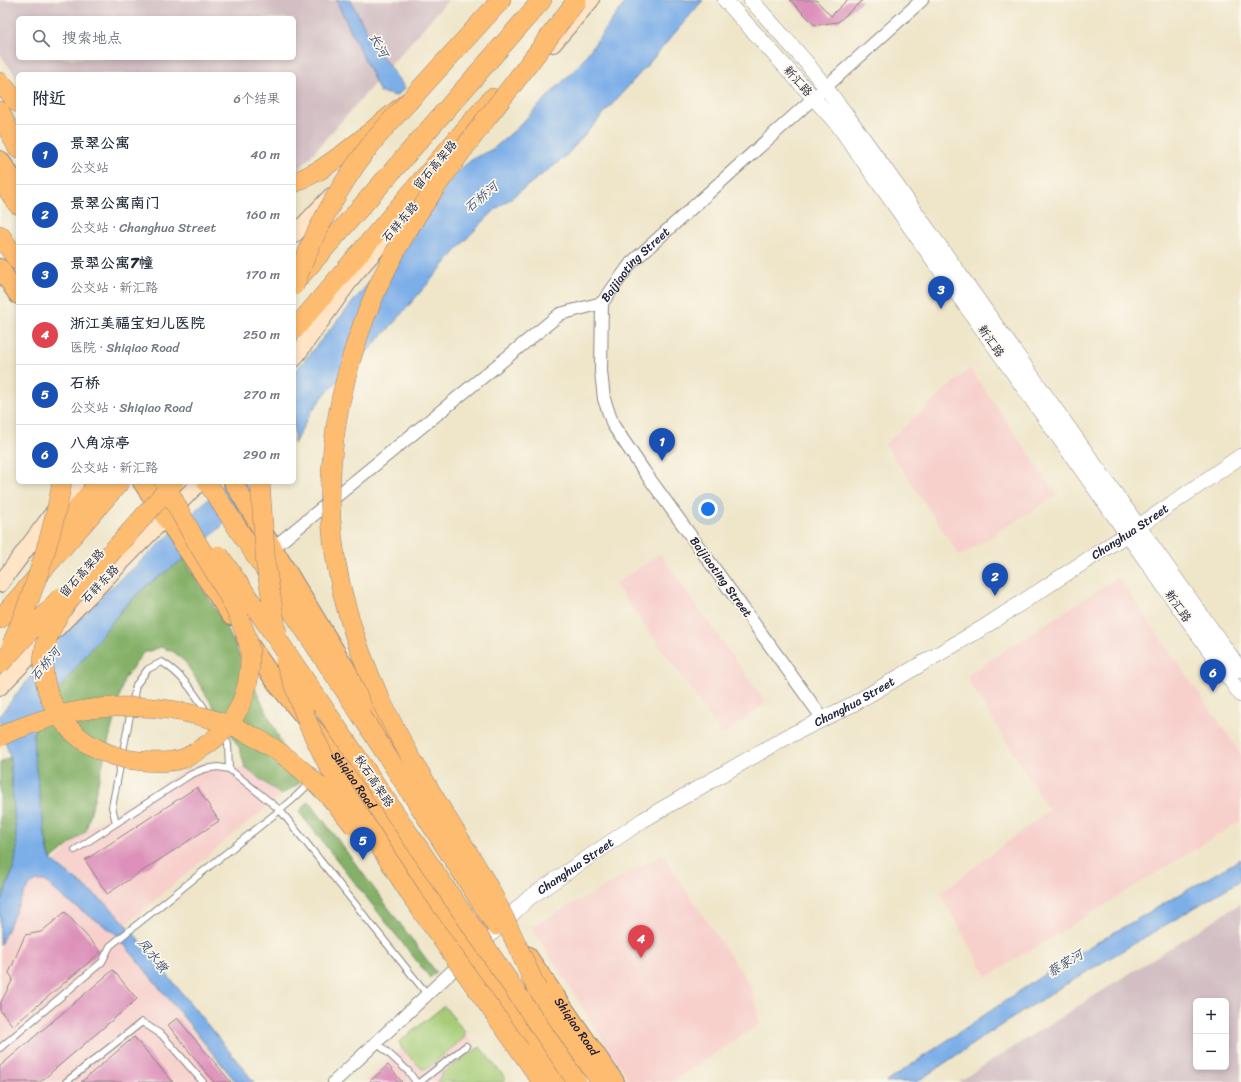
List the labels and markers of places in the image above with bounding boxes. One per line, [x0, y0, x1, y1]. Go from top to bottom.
pin: 3 [928, 276, 954, 309]
pin: 1 [649, 428, 675, 461]
pin: 2 [982, 563, 1008, 596]
pin: 6 [1200, 659, 1226, 692]
pin: 5 [350, 827, 376, 860]
pin: 4 [628, 925, 654, 958]

